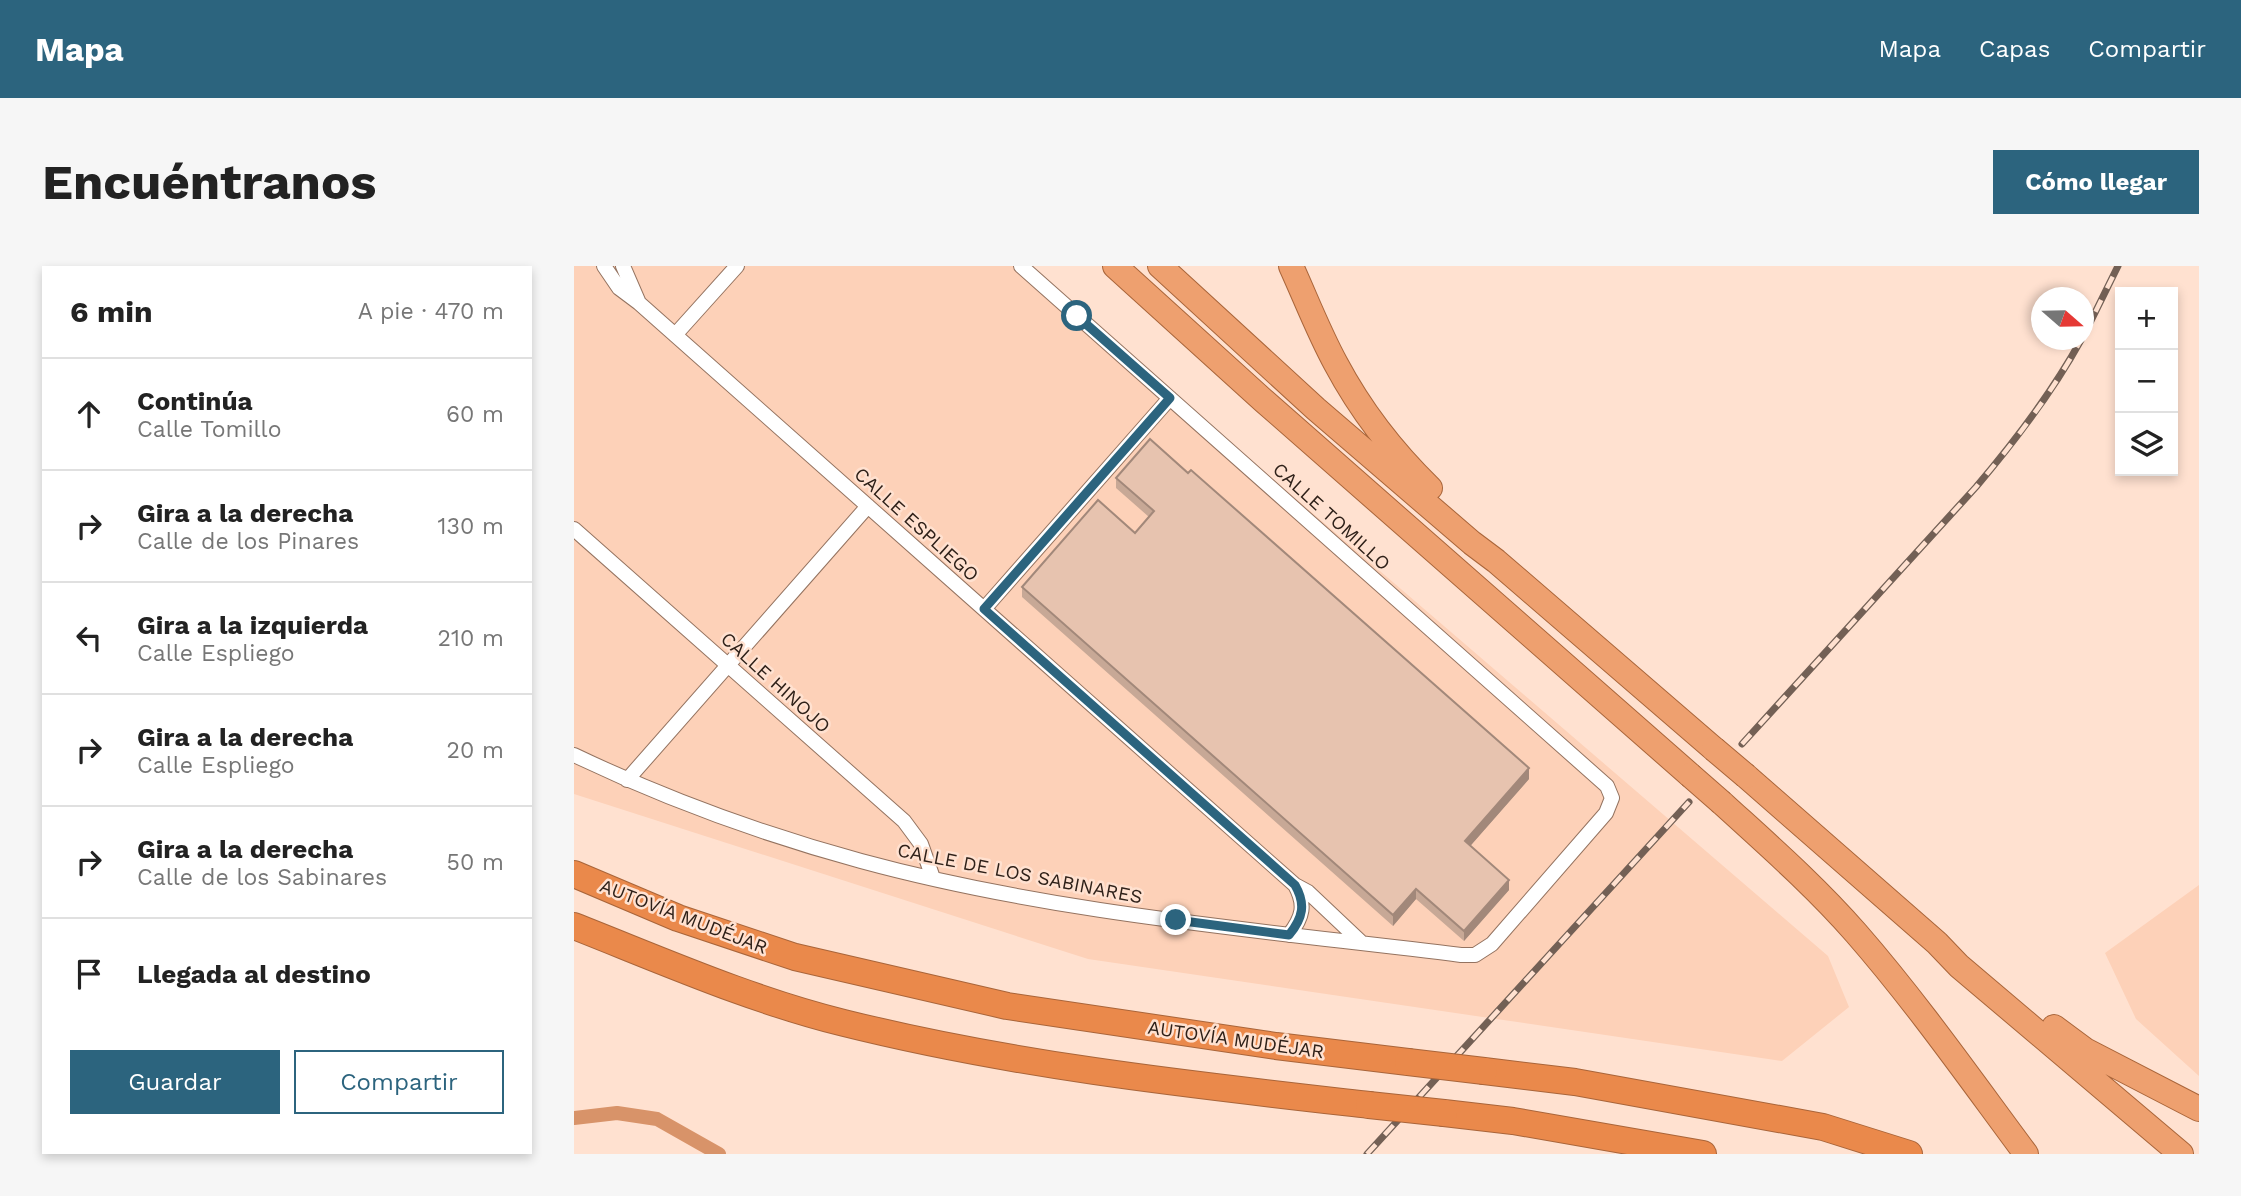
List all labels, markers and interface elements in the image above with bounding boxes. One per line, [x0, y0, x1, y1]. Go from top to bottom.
text: Mapa [35, 30, 124, 69]
text: Mapa [1878, 35, 1941, 63]
text: Capas [1979, 35, 2050, 63]
text: Compartir [2088, 35, 2206, 63]
button: Cómo llegar [1993, 150, 2199, 214]
text: Encuéntranos [42, 153, 376, 211]
north arrow [2031, 287, 2094, 350]
map controls [2115, 287, 2178, 476]
button: + [2115, 287, 2178, 350]
text: 6 min [70, 294, 153, 329]
text: A pie · 470 m [358, 298, 504, 325]
route start [1061, 300, 1092, 331]
button: − [2115, 350, 2178, 413]
text: Continúa [137, 386, 253, 416]
icon: ahead [70, 395, 108, 433]
text: 60 m [446, 401, 504, 428]
button: layers [2115, 413, 2178, 476]
text: Calle Tomillo [137, 416, 281, 443]
street label: CALLE TOMILLO [1268, 458, 1395, 575]
street label: CALLE ESPLIEGO [850, 462, 984, 586]
text: Gira a la derecha [137, 498, 353, 528]
icon: right [70, 507, 108, 545]
text: 130 m [438, 513, 504, 540]
text: Calle de los Pinares [137, 528, 359, 555]
text: Gira a la izquierda [137, 610, 368, 640]
icon: left [70, 619, 108, 657]
text: 210 m [438, 625, 504, 652]
street label: CALLE HINOJO [716, 627, 835, 738]
text: Calle Espliego [137, 640, 295, 667]
text: Gira a la derecha [137, 722, 353, 752]
icon: right [70, 731, 108, 769]
text: 20 m [447, 737, 504, 764]
text: Calle Espliego [137, 752, 295, 779]
text: Gira a la derecha [137, 834, 353, 864]
street label: CALLE DE LOS SABINARES [895, 838, 1144, 909]
icon: right [70, 843, 108, 881]
text: 50 m [447, 849, 504, 876]
text: Calle de los Sabinares [137, 864, 387, 891]
street label: AUTOVÍA MUDÉJAR [597, 874, 771, 959]
route end [1160, 904, 1191, 935]
icon: arrive [70, 955, 108, 993]
text: Llegada al destino [137, 959, 371, 989]
street label: AUTOVÍA MUDÉJAR [1146, 1016, 1325, 1063]
button: Guardar [70, 1050, 280, 1114]
button: Compartir [294, 1050, 504, 1114]

